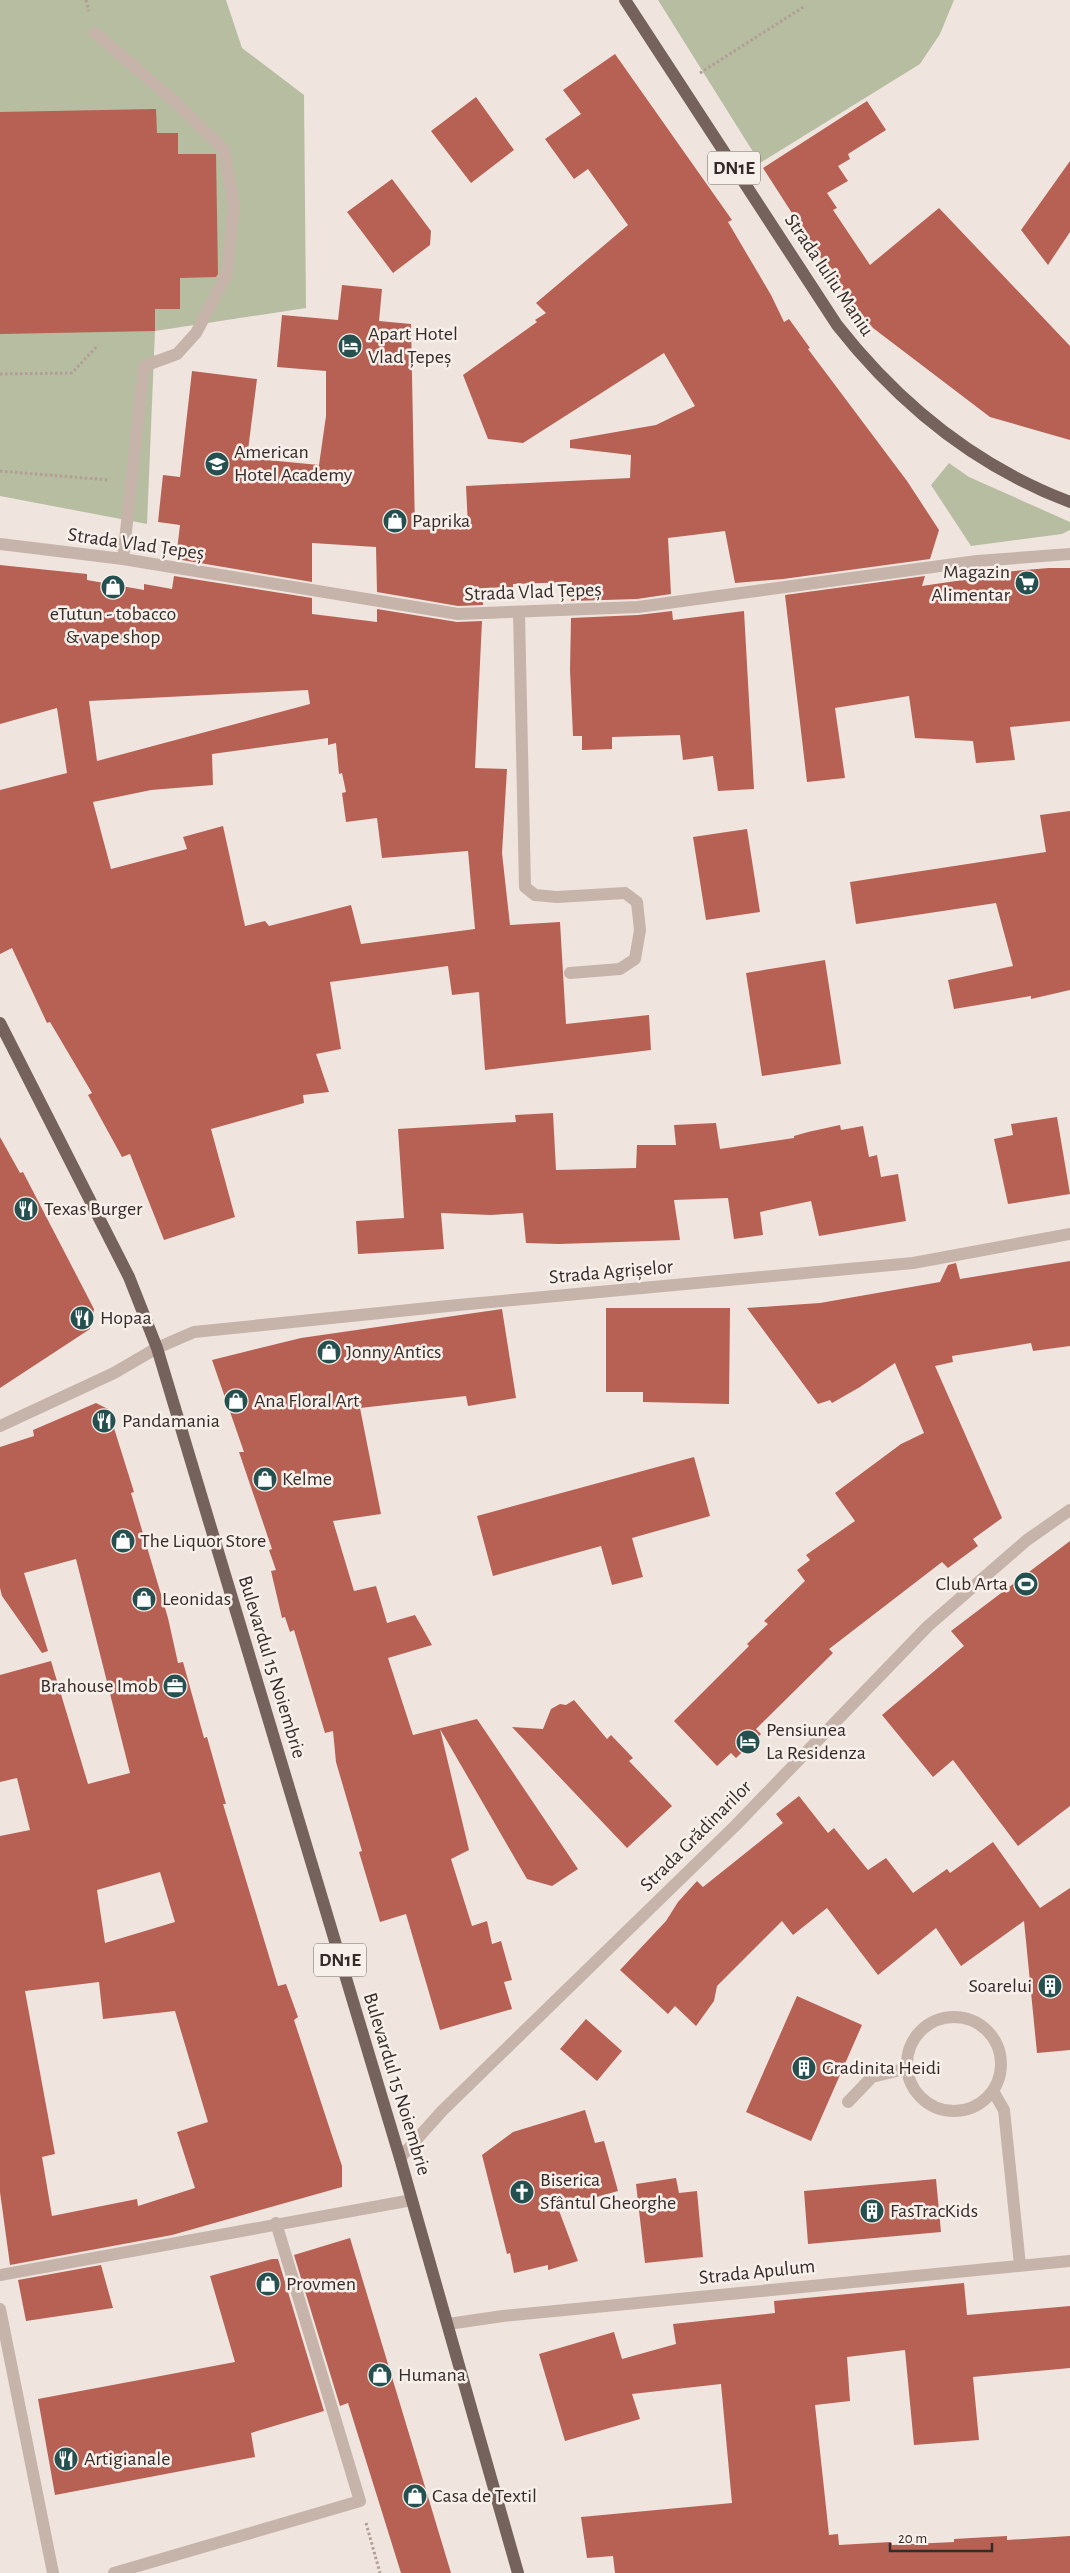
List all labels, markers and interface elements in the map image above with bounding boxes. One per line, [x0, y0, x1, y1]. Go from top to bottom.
road number: DN1E [708, 152, 760, 184]
street label: Strada Iuliu Maniu [781, 210, 877, 340]
place label: Apart Hotel Vlad Țepeș [368, 324, 458, 368]
hotel icon: Apart Hotel Vlad Țepeș [337, 333, 363, 359]
place label: American Hotel Academy [234, 442, 353, 485]
school or university icon: American Hotel Academy [204, 451, 230, 477]
shop icon: Paprika [382, 508, 408, 534]
place label: Paprika [412, 511, 470, 531]
street label: Strada Vlad Țepeș [66, 525, 206, 564]
place label: Magazin Alimentar [931, 562, 1011, 605]
supermarket icon: Magazin Alimentar [1014, 570, 1040, 596]
shop icon: eTutun - tobacco & vape shop [100, 574, 126, 600]
street label: Strada Vlad Țepeș [464, 580, 602, 605]
place label: eTutun - tobacco & vape shop [50, 604, 176, 647]
restaurant icon: Texas Burger [13, 1196, 39, 1222]
place label: Texas Burger [44, 1199, 143, 1219]
street label: Strada Agrișelor [548, 1257, 674, 1288]
restaurant icon: Hopaa [69, 1305, 95, 1331]
place label: Hopaa [100, 1308, 152, 1328]
shop icon: Jonny Antics [316, 1339, 342, 1365]
place label: Jonny Antics [346, 1342, 441, 1362]
shop icon: Ana Floral Art [223, 1388, 249, 1414]
place label: Ana Floral Art [254, 1391, 360, 1411]
restaurant icon: Pandamania [91, 1408, 117, 1434]
place label: Pandamania [122, 1411, 220, 1431]
shop icon: Kelme [252, 1466, 278, 1492]
place label: Kelme [282, 1469, 332, 1489]
shop icon: The Liquor Store [110, 1528, 136, 1554]
place label: The Liquor Store [140, 1531, 266, 1551]
sports icon: Club Arta [1013, 1571, 1039, 1597]
street label: Bulevardul 15 Noiembrie [235, 1573, 309, 1761]
place label: Club Arta [935, 1574, 1008, 1594]
shop icon: Leonidas [131, 1586, 157, 1612]
place label: Leonidas [162, 1589, 231, 1609]
office icon: Brahouse Imob [162, 1673, 188, 1699]
place label: Brahouse Imob [40, 1676, 158, 1696]
place label: Pensiunea La Residenza [766, 1720, 866, 1763]
hotel icon: Pensiunea La Residenza [735, 1729, 761, 1755]
street label: Strada Grădinarilor [637, 1776, 756, 1895]
road number: DN1E [314, 1944, 366, 1976]
building icon: Soarelui [1037, 1973, 1063, 1999]
place label: Soarelui [968, 1976, 1032, 1996]
street label: Bulevardul 15 Noiembrie [360, 1990, 434, 2178]
building icon: Gradinita Heidi [791, 2055, 817, 2081]
place label: Gradinita Heidi [822, 2058, 941, 2078]
place label: Biserica Sfântul Gheorghe [540, 2170, 676, 2213]
church icon: Biserica Sfântul Gheorghe [509, 2179, 535, 2205]
building icon: FasTracKids [859, 2198, 885, 2224]
place label: FasTracKids [890, 2201, 978, 2221]
street label: Strada Apulum [698, 2256, 816, 2288]
shop icon: Provmen [255, 2271, 281, 2297]
place label: Provmen [286, 2274, 356, 2294]
shop icon: Humana [367, 2362, 393, 2388]
place label: Humana [398, 2365, 466, 2385]
restaurant icon: Artigianale [53, 2446, 79, 2472]
place label: Artigianale [84, 2449, 170, 2469]
shop icon: Casa de Textil [402, 2483, 428, 2509]
place label: Casa de Textil [432, 2486, 537, 2506]
scale bar [890, 2520, 992, 2552]
text: 20 m [898, 2531, 927, 2546]

